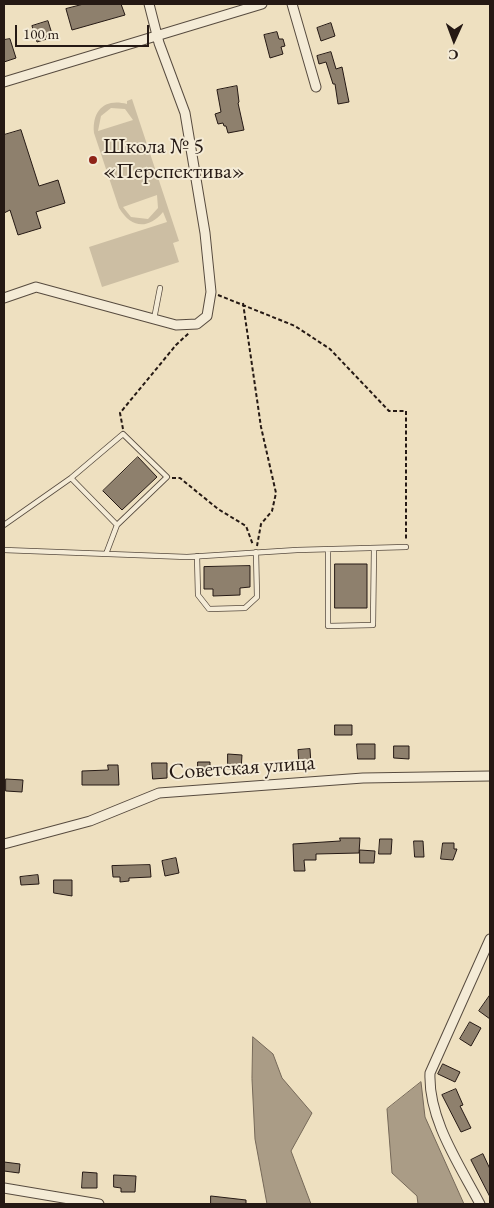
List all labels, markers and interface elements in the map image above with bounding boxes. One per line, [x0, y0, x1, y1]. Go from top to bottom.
scale bar [18, 15, 151, 47]
north arrow [429, 15, 479, 65]
text: 100 m [23, 24, 59, 43]
text: С [448, 46, 459, 64]
place label: Школа № 5 «Перспектива» [103, 134, 245, 185]
marker: Школа № 5 «Перспектива» [87, 154, 99, 166]
street label: Советская улица [168, 750, 316, 786]

